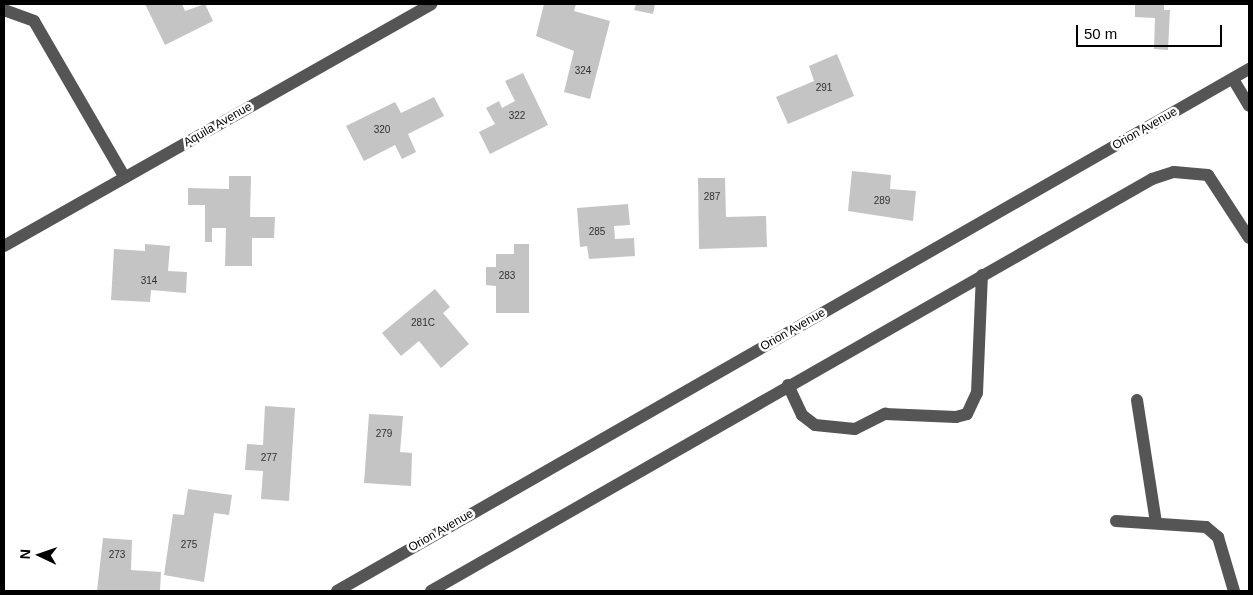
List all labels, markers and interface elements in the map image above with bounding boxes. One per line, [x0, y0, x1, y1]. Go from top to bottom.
scale bar [1078, 15, 1224, 47]
text: 50 m [1084, 25, 1117, 42]
house number: 324 [575, 65, 591, 77]
house number: 291 [816, 82, 832, 94]
street label: Aquila Avenue [181, 99, 255, 151]
street label: Orion Avenue [1110, 104, 1180, 154]
house number: 322 [509, 110, 525, 122]
house number: 320 [374, 124, 390, 136]
house number: 287 [704, 191, 720, 203]
house number: 289 [874, 195, 890, 207]
house number: 285 [589, 226, 605, 238]
house number: 283 [499, 270, 515, 282]
house number: 314 [141, 275, 157, 287]
street label: Orion Avenue [758, 305, 828, 355]
house number: 281C [411, 317, 435, 329]
house number: 279 [376, 428, 392, 440]
house number: 277 [261, 452, 277, 464]
street label: Orion Avenue [406, 506, 476, 556]
north arrow [15, 530, 65, 580]
house number: 275 [181, 539, 197, 551]
text: N [17, 549, 33, 560]
house number: 273 [109, 549, 125, 561]

